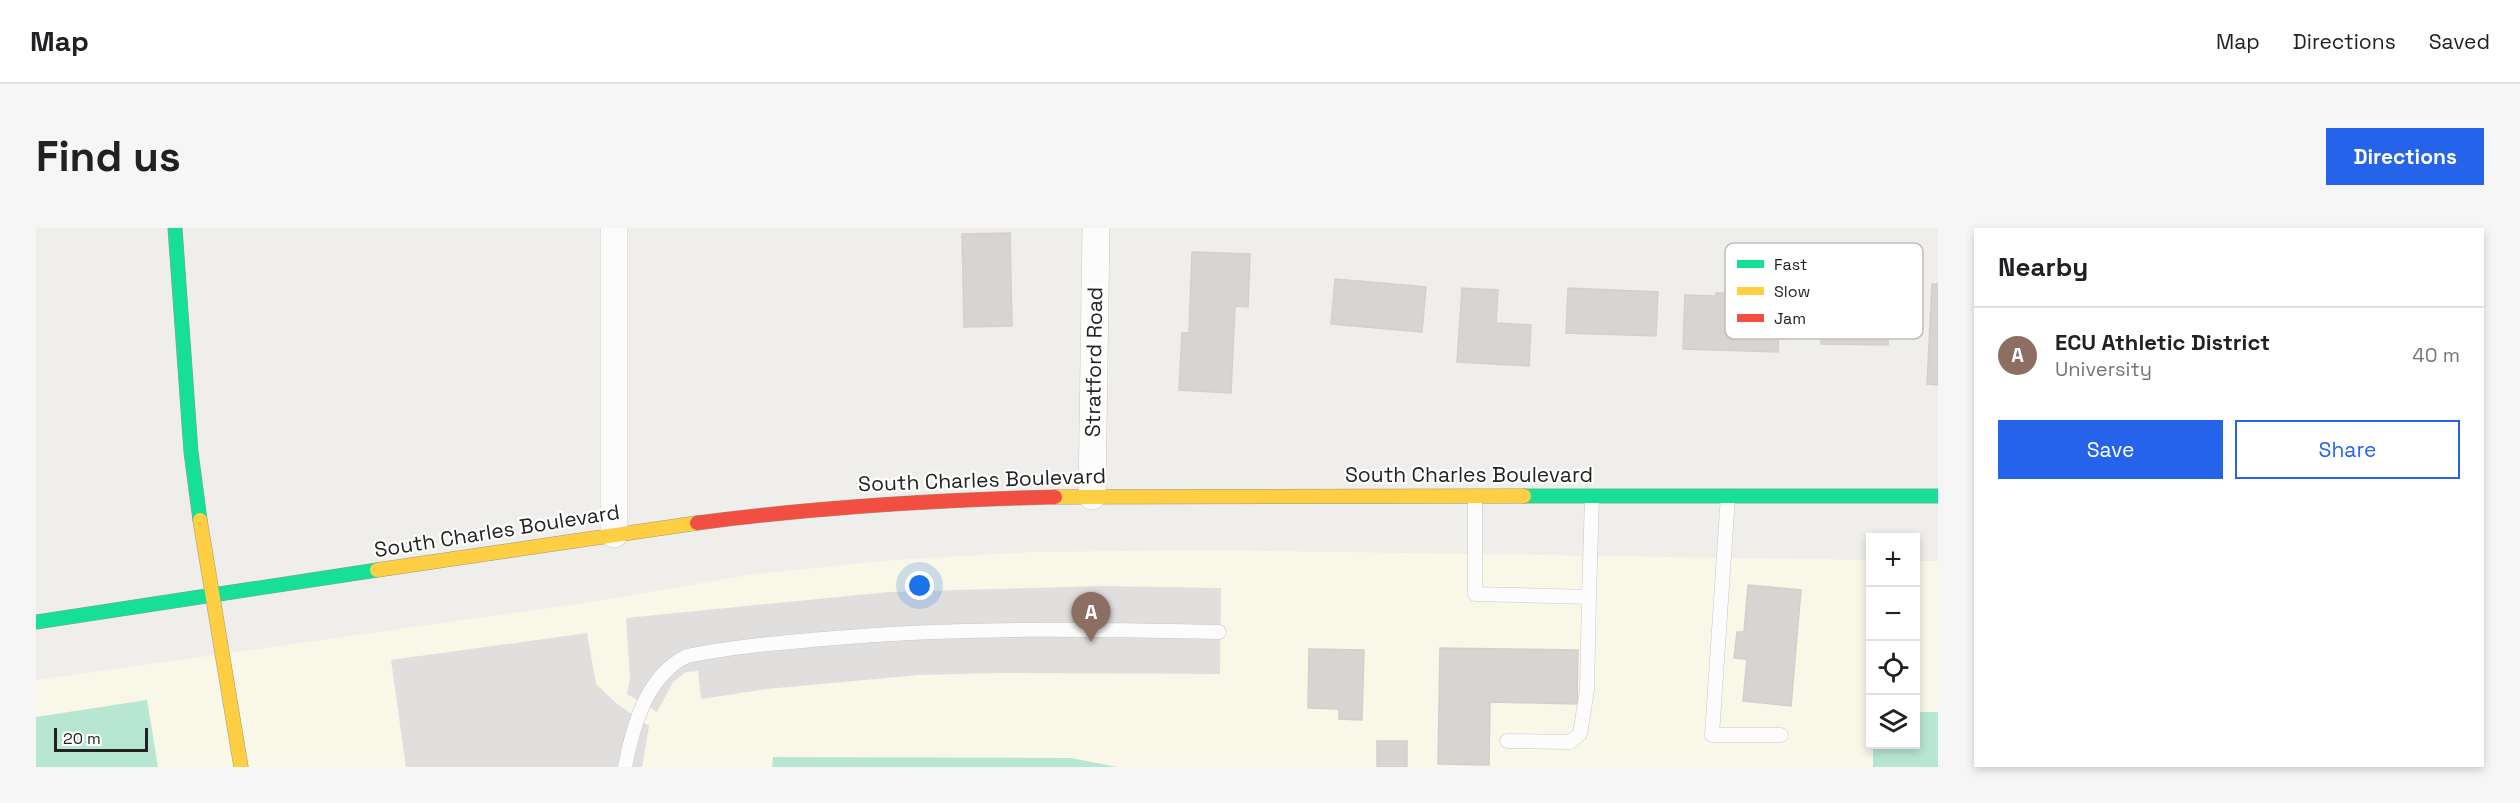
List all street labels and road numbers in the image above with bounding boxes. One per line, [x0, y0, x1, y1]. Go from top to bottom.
street label: Stratford Road [1079, 287, 1108, 437]
street label: South Charles Boulevard [1345, 461, 1593, 488]
street label: South Charles Boulevard [858, 462, 1106, 497]
street label: South Charles Boulevard [372, 498, 622, 563]

